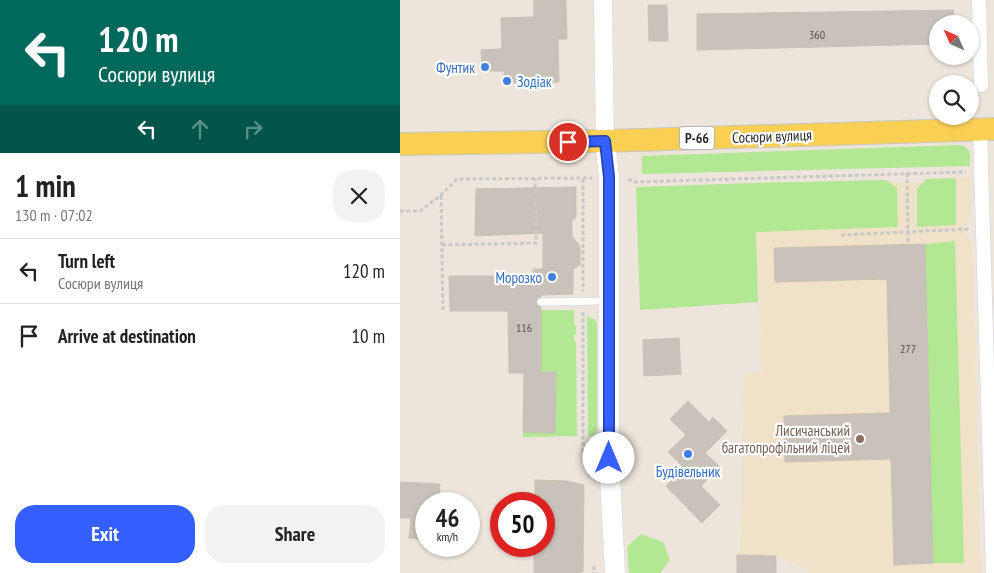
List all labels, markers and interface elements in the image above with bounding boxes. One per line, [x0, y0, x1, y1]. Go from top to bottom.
north arrow [929, 15, 979, 65]
map controls [929, 15, 979, 125]
text: 120 m [98, 16, 179, 62]
icon: left [15, 20, 80, 85]
house number: 360 [809, 27, 825, 42]
place label: Фунтик [436, 58, 475, 77]
text: Сосюри вулиця [98, 60, 215, 88]
marker: Фунтик [479, 61, 491, 73]
place label: Зодіак [517, 72, 552, 91]
marker: Зодіак [501, 75, 513, 87]
button: search [929, 75, 979, 125]
icon: left [133, 115, 161, 143]
icon: ahead [186, 115, 214, 143]
icon: right [239, 115, 267, 143]
pin [547, 121, 589, 163]
street label: Сосюри вулиця [732, 125, 812, 147]
road number: Р-66 [680, 126, 714, 150]
icon: arrive [554, 128, 582, 156]
text: 1 min [15, 166, 76, 205]
button: close [333, 170, 385, 222]
text: 130 m · 07:02 [15, 205, 93, 225]
text: Turn left [58, 249, 115, 273]
icon: left [15, 257, 43, 285]
text: 120 m [343, 259, 385, 283]
place label: Морозко [496, 268, 542, 287]
marker: Морозко [546, 271, 558, 283]
text: Сосюри вулиця [58, 273, 143, 293]
house number: 116 [516, 320, 532, 335]
icon: arrive [15, 322, 43, 350]
text: Arrive at destination [58, 324, 196, 348]
text: 10 m [352, 324, 385, 348]
house number: 277 [900, 341, 916, 356]
place label: Лисичанський багатопрофільний ліцей [722, 421, 850, 457]
position arrow [582, 431, 634, 483]
marker: Лисичанський багатопрофільний ліцей [854, 433, 866, 445]
marker: Будівельник [682, 448, 694, 460]
place label: Будівельник [656, 462, 721, 481]
speed limit sign: 50 [490, 492, 555, 557]
text: 46 [436, 502, 459, 534]
button: Exit [15, 505, 195, 563]
button: Share [205, 505, 385, 563]
text: km/h [437, 529, 458, 544]

